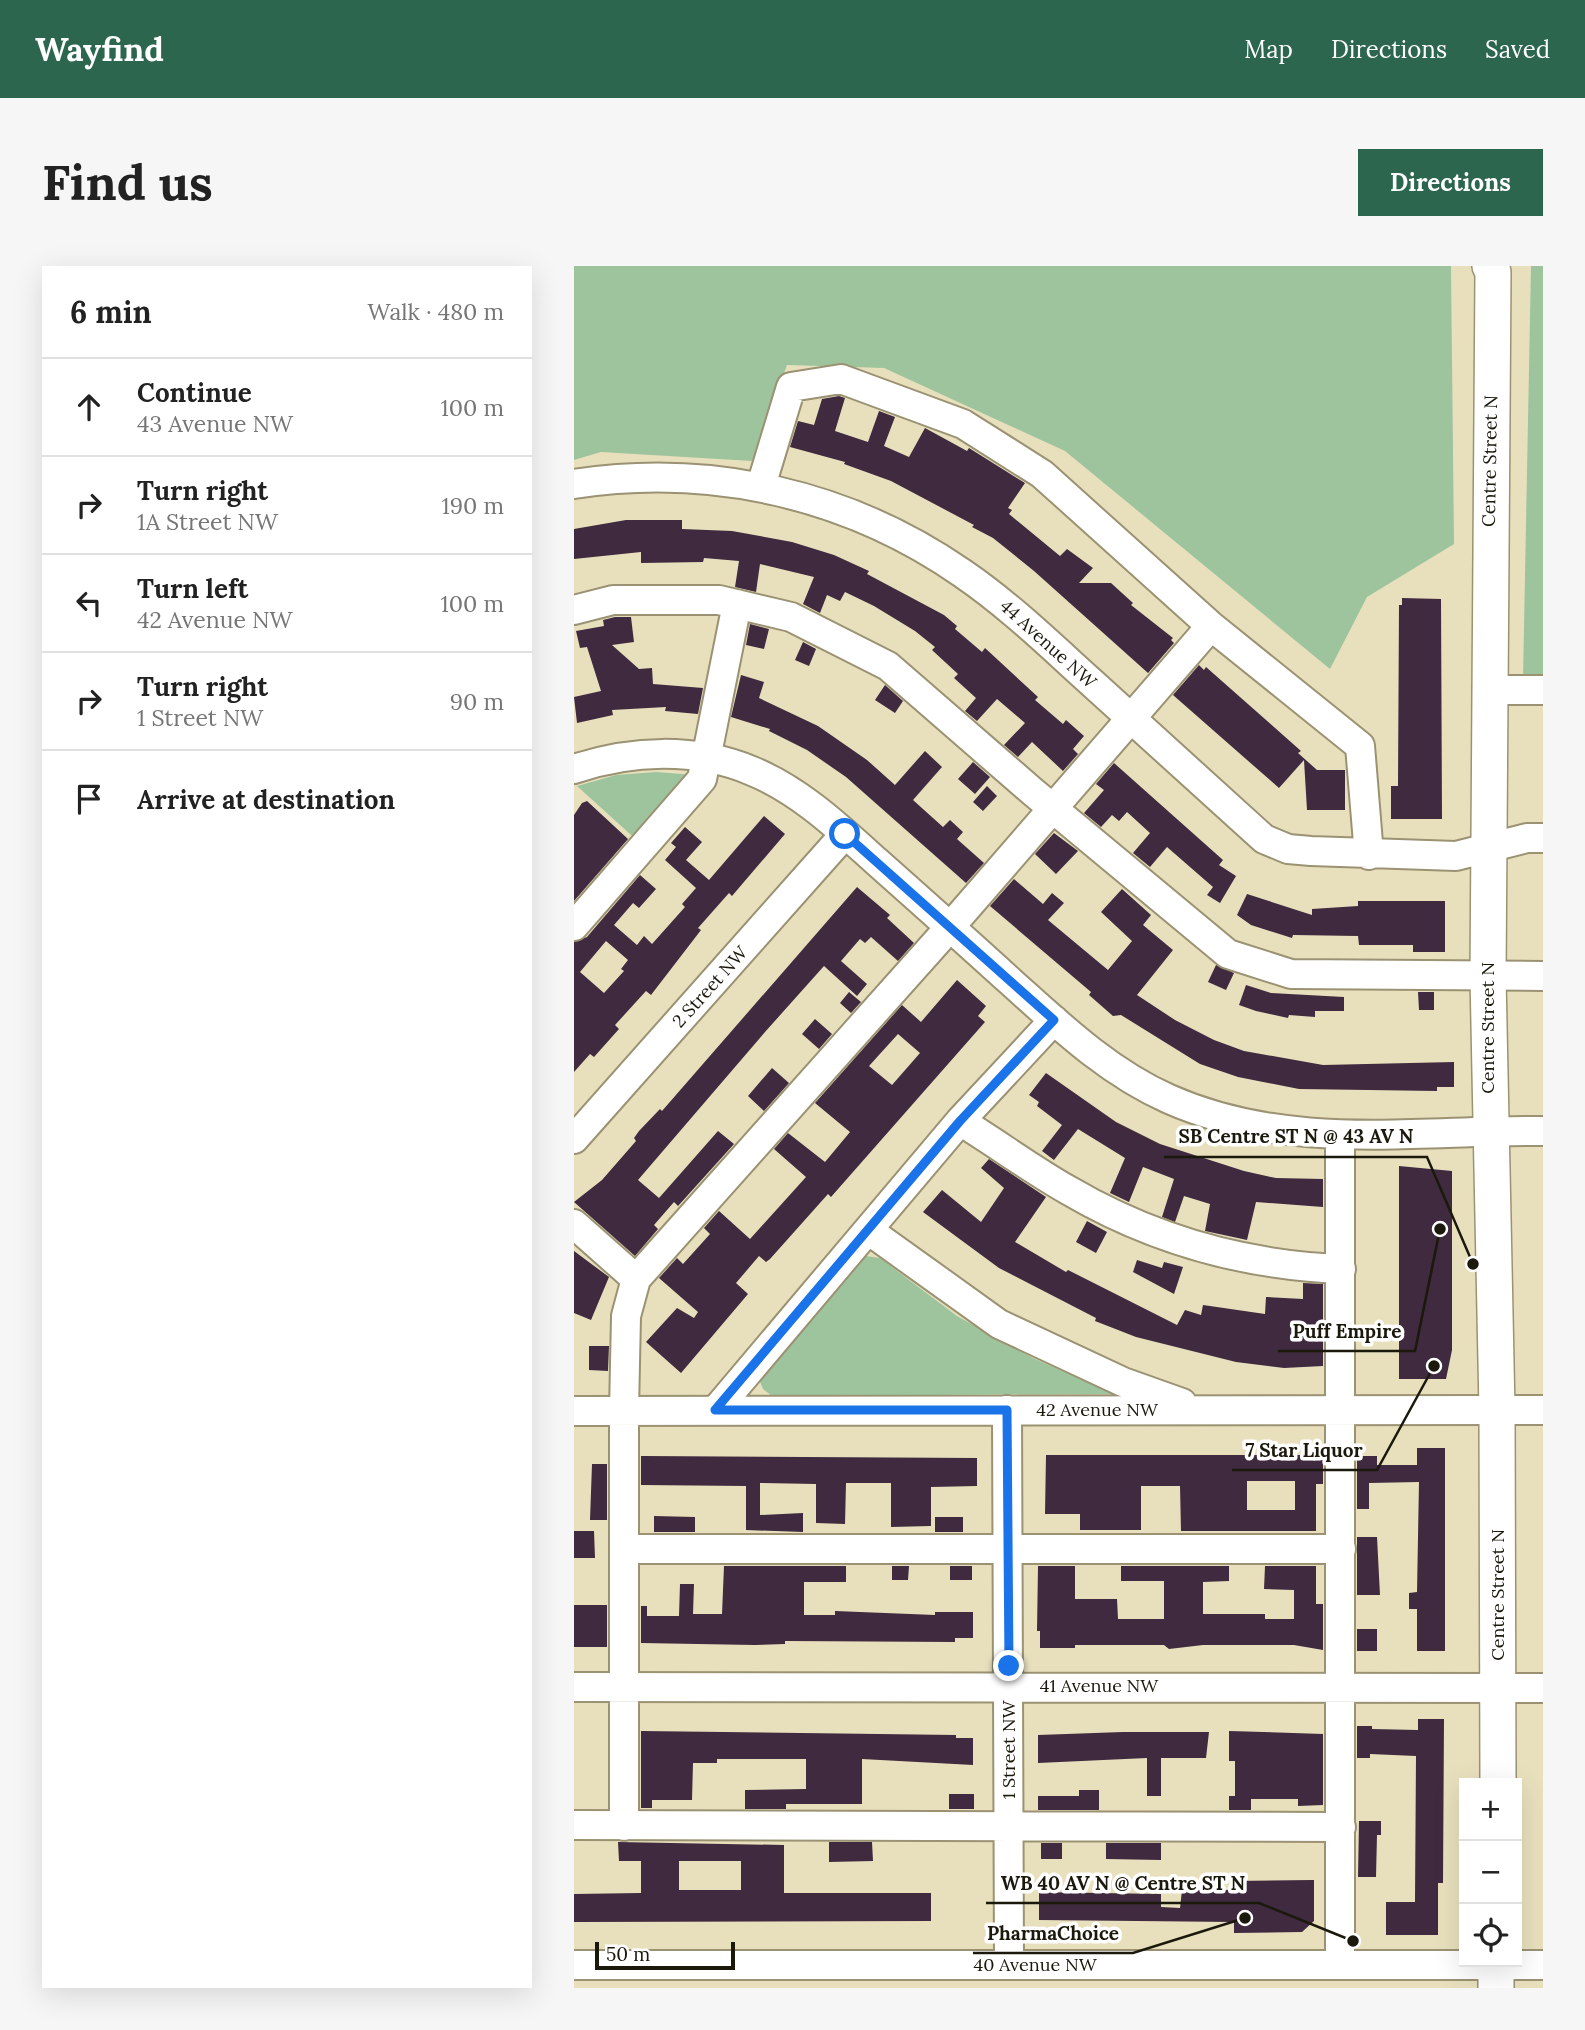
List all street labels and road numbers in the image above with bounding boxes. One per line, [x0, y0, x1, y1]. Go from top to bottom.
street label: Centre Street N [1477, 395, 1502, 527]
street label: 44 Avenue NW [995, 594, 1102, 694]
street label: 2 Street NW [667, 940, 753, 1032]
street label: Centre Street N [1476, 962, 1499, 1094]
street label: 42 Avenue NW [1036, 1398, 1159, 1421]
street label: Centre Street N [1486, 1529, 1509, 1661]
street label: 41 Avenue NW [1040, 1674, 1159, 1697]
street label: 1 Street NW [997, 1700, 1020, 1799]
street label: 40 Avenue NW [973, 1953, 1098, 1976]

